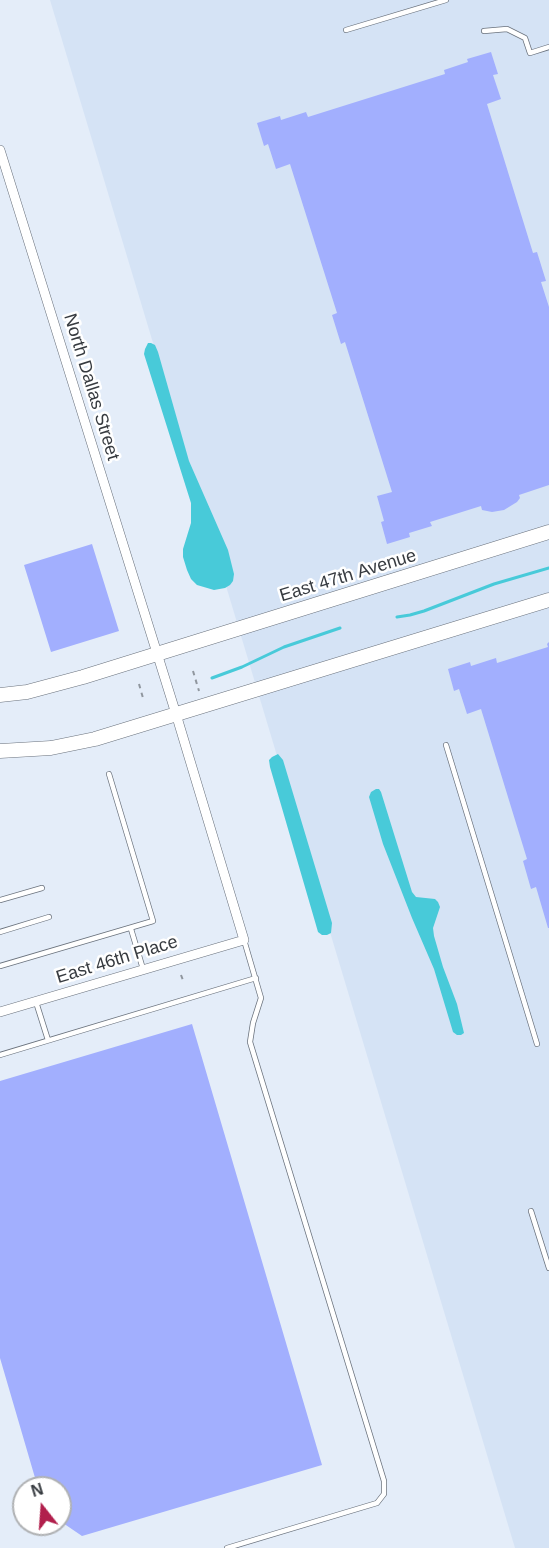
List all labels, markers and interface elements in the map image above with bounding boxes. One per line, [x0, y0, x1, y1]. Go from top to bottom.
street label: North Dallas Street [58, 311, 124, 463]
street label: East 47th Avenue [277, 545, 419, 607]
street label: East 46th Place [54, 931, 180, 989]
north arrow [12, 1476, 72, 1536]
text: N [29, 1480, 45, 1500]

